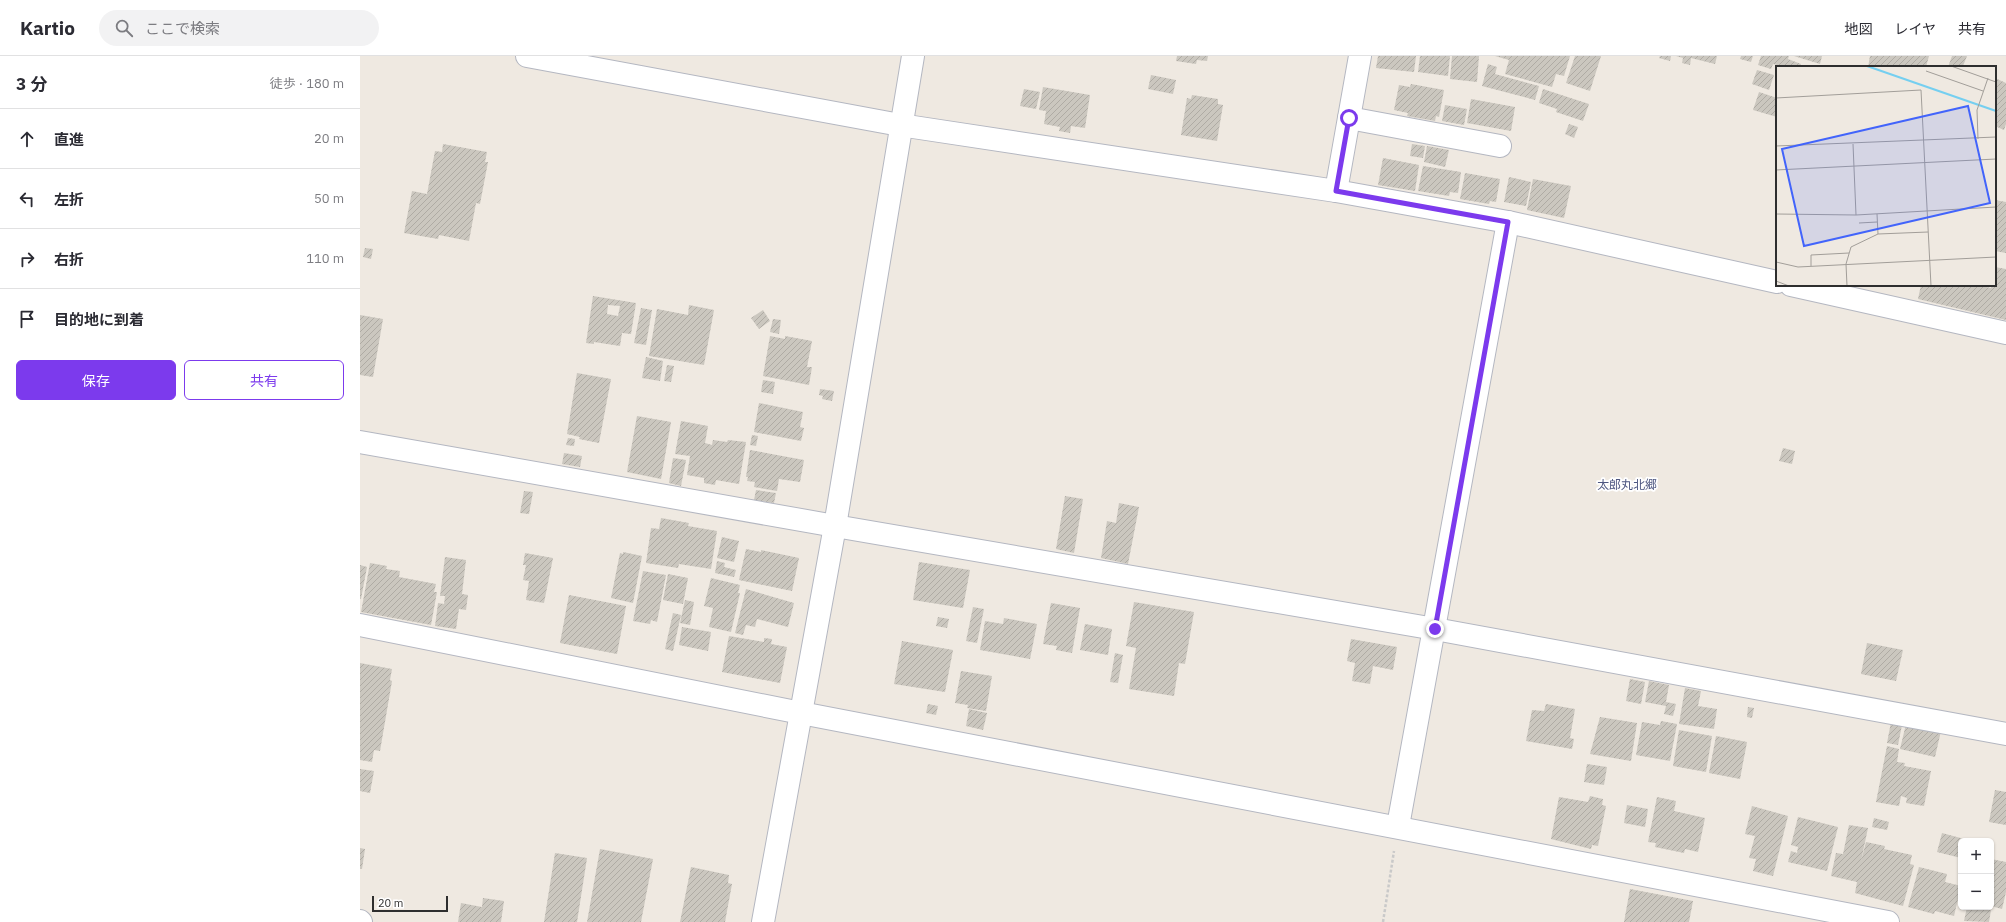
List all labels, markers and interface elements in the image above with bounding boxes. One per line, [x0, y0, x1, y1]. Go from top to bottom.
search box [99, 10, 379, 46]
text: Kartio [20, 16, 75, 40]
icon: search [113, 17, 135, 39]
text: ここで検索 [145, 19, 220, 38]
text: 地図 [1844, 20, 1872, 38]
text: レイヤ [1894, 20, 1936, 38]
text: 共有 [1958, 20, 1986, 38]
inset map [1776, 66, 1996, 286]
text: 3 分 [16, 73, 47, 95]
text: 徒歩 · 180 m [270, 75, 344, 92]
route start [1340, 109, 1358, 127]
icon: ahead [16, 128, 38, 150]
text: 直進 [54, 130, 84, 149]
text: 20 m [314, 130, 344, 147]
icon: left [16, 188, 38, 210]
text: 左折 [54, 190, 84, 209]
text: 50 m [314, 190, 344, 207]
icon: right [16, 248, 38, 270]
text: 右折 [54, 250, 84, 269]
text: 110 m [306, 250, 344, 267]
icon: arrive [16, 308, 38, 330]
text: 目的地に到着 [54, 310, 144, 329]
button: 保存 [16, 360, 176, 400]
button: 共有 [184, 360, 344, 400]
district label: 太郎丸北郷 [1597, 477, 1657, 492]
route end [1426, 620, 1444, 638]
map controls [1958, 838, 1994, 910]
button: + [1958, 838, 1994, 874]
button: − [1958, 874, 1994, 910]
scale bar [372, 894, 448, 913]
text: 20 m [378, 896, 403, 910]

